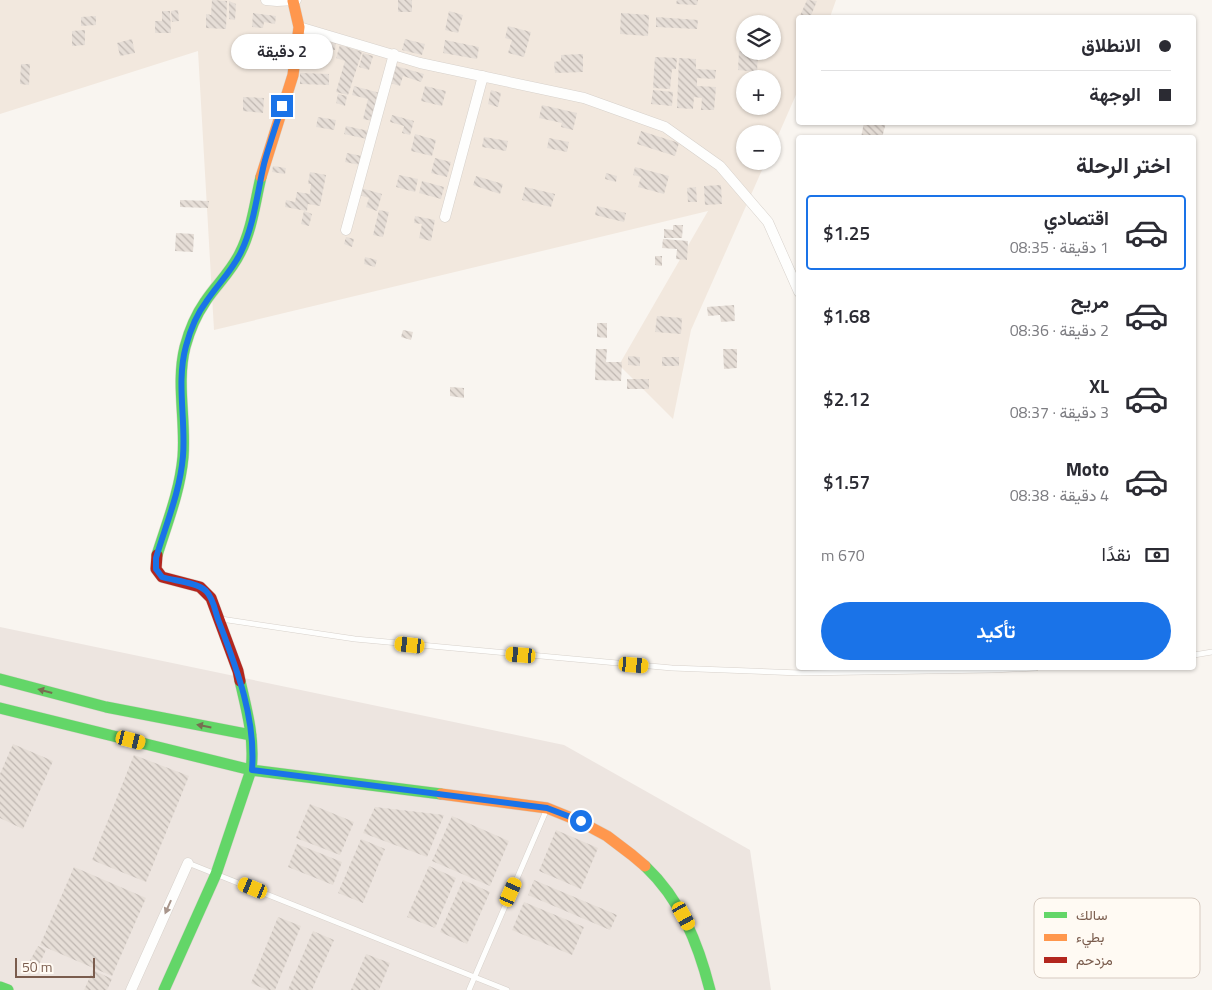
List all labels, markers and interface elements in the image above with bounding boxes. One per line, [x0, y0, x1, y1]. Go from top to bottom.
map controls [736, 15, 781, 170]
button: layers [736, 15, 781, 60]
text: الانطلاق [1081, 30, 1141, 59]
callout: 2 دقيقة [231, 34, 333, 68]
text: 2 دقيقة [257, 39, 307, 63]
button: + [736, 70, 781, 115]
text: الوجهة [1089, 79, 1141, 108]
route end [271, 95, 293, 117]
button: − [736, 125, 781, 170]
text: اختر الرحلة [1076, 148, 1171, 182]
text: اقتصادي [1044, 203, 1109, 232]
icon: car [1124, 210, 1169, 255]
text: $1.25 [823, 218, 870, 247]
text: 1 دقيقة · 08:35 [1010, 235, 1109, 259]
text: مريح [1071, 286, 1109, 315]
icon: car [1124, 293, 1169, 338]
text: $1.68 [823, 301, 870, 330]
text: 2 دقيقة · 08:36 [1010, 318, 1109, 342]
text: XL [1089, 371, 1109, 400]
icon: car [1124, 376, 1169, 421]
text: $2.12 [823, 384, 870, 413]
text: 3 دقيقة · 08:37 [1010, 400, 1109, 424]
text: Moto [1066, 454, 1109, 483]
icon: car [1124, 459, 1169, 504]
text: $1.57 [823, 467, 870, 496]
text: 4 دقيقة · 08:38 [1010, 483, 1109, 507]
text: نقدًا [1102, 539, 1131, 568]
icon: cash [1143, 541, 1171, 569]
text: 670 m [821, 543, 865, 567]
button: تأكيد [821, 602, 1171, 660]
car [394, 636, 425, 654]
car [505, 646, 536, 664]
car [618, 656, 649, 674]
one-way arrow [38, 686, 53, 694]
one-way arrow [196, 722, 211, 730]
car [114, 729, 147, 751]
route start [570, 810, 592, 832]
car [236, 875, 269, 901]
car [498, 875, 523, 909]
legend [1034, 898, 1200, 978]
car [670, 899, 697, 933]
one-way arrow [164, 900, 172, 914]
text: سالك [1076, 904, 1107, 925]
text: بطيء [1076, 926, 1104, 949]
text: مزدحم [1076, 949, 1113, 970]
scale bar [15, 955, 95, 978]
text: 50 m [22, 956, 52, 977]

